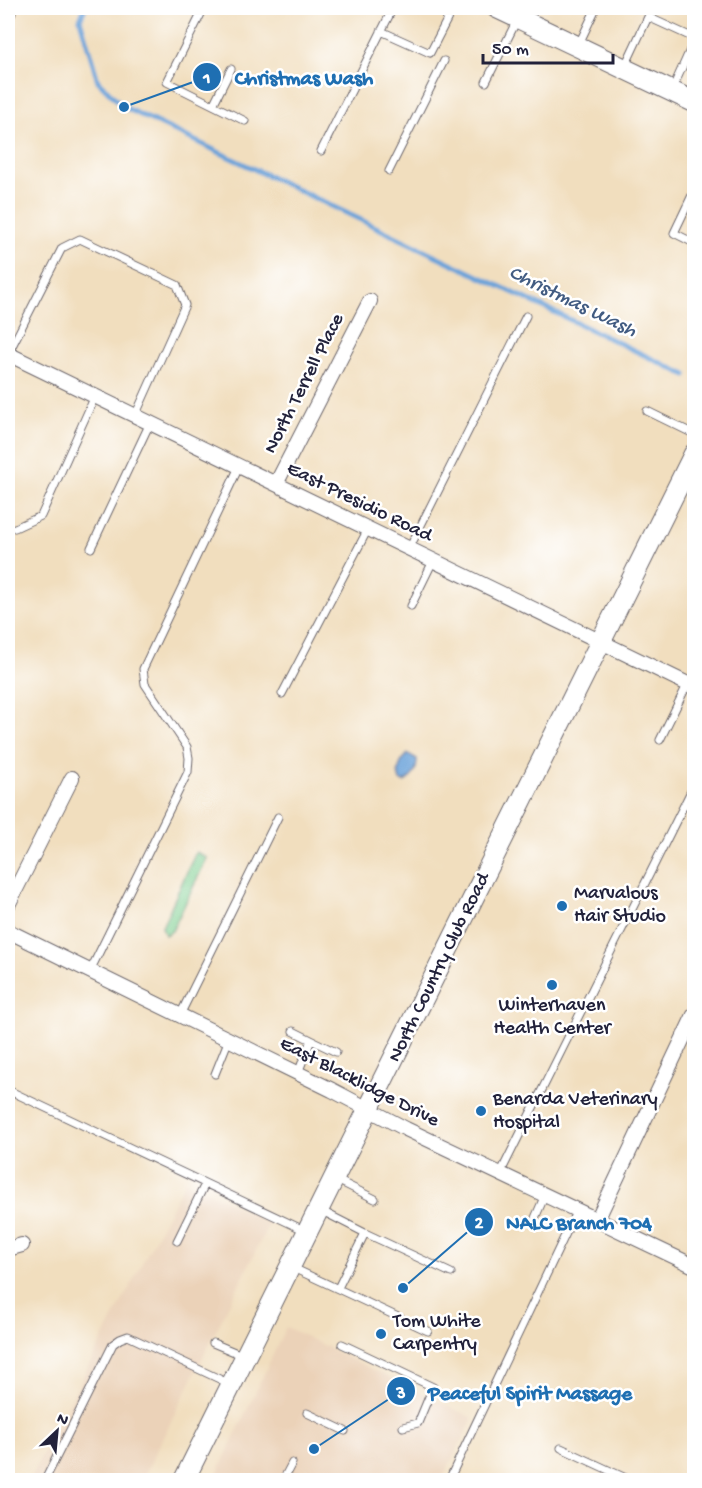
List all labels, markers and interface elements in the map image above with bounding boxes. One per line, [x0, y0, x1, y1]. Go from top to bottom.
scale bar [483, 27, 614, 65]
text: 50 m [492, 40, 529, 61]
callout: Christmas Wash [192, 57, 385, 96]
text: Christmas Wash [234, 68, 374, 93]
text: 1 [202, 69, 211, 90]
water label: Christmas Wash [504, 261, 640, 345]
street label: North Terrell Place [260, 310, 350, 458]
street label: East Presidio Road [283, 458, 437, 549]
street label: North Country Club Road [384, 868, 497, 1066]
place label: Marvalous Hair Studio [574, 883, 666, 929]
marker: Marvalous Hair Studio [555, 899, 569, 913]
marker: Winterhaven Health Center [545, 978, 559, 992]
place label: Winterhaven Health Center [493, 995, 612, 1041]
street label: East Blacklidge Drive [275, 1033, 443, 1133]
place label: Benarda Veterinary Hospital [492, 1089, 658, 1135]
marker: Benarda Veterinary Hospital [474, 1104, 488, 1118]
callout: NALC Branch 704 [464, 1202, 664, 1241]
text: NALC Branch 704 [506, 1213, 653, 1238]
text: 2 [475, 1214, 484, 1235]
place label: Tom White Carpentry [392, 1311, 481, 1357]
marker: Tom White Carpentry [374, 1327, 388, 1341]
callout: Peaceful Spirit Massage [386, 1372, 644, 1411]
text: Peaceful Spirit Massage [427, 1383, 633, 1408]
text: 3 [395, 1384, 406, 1405]
north arrow [27, 1401, 87, 1461]
text: N [53, 1410, 71, 1432]

